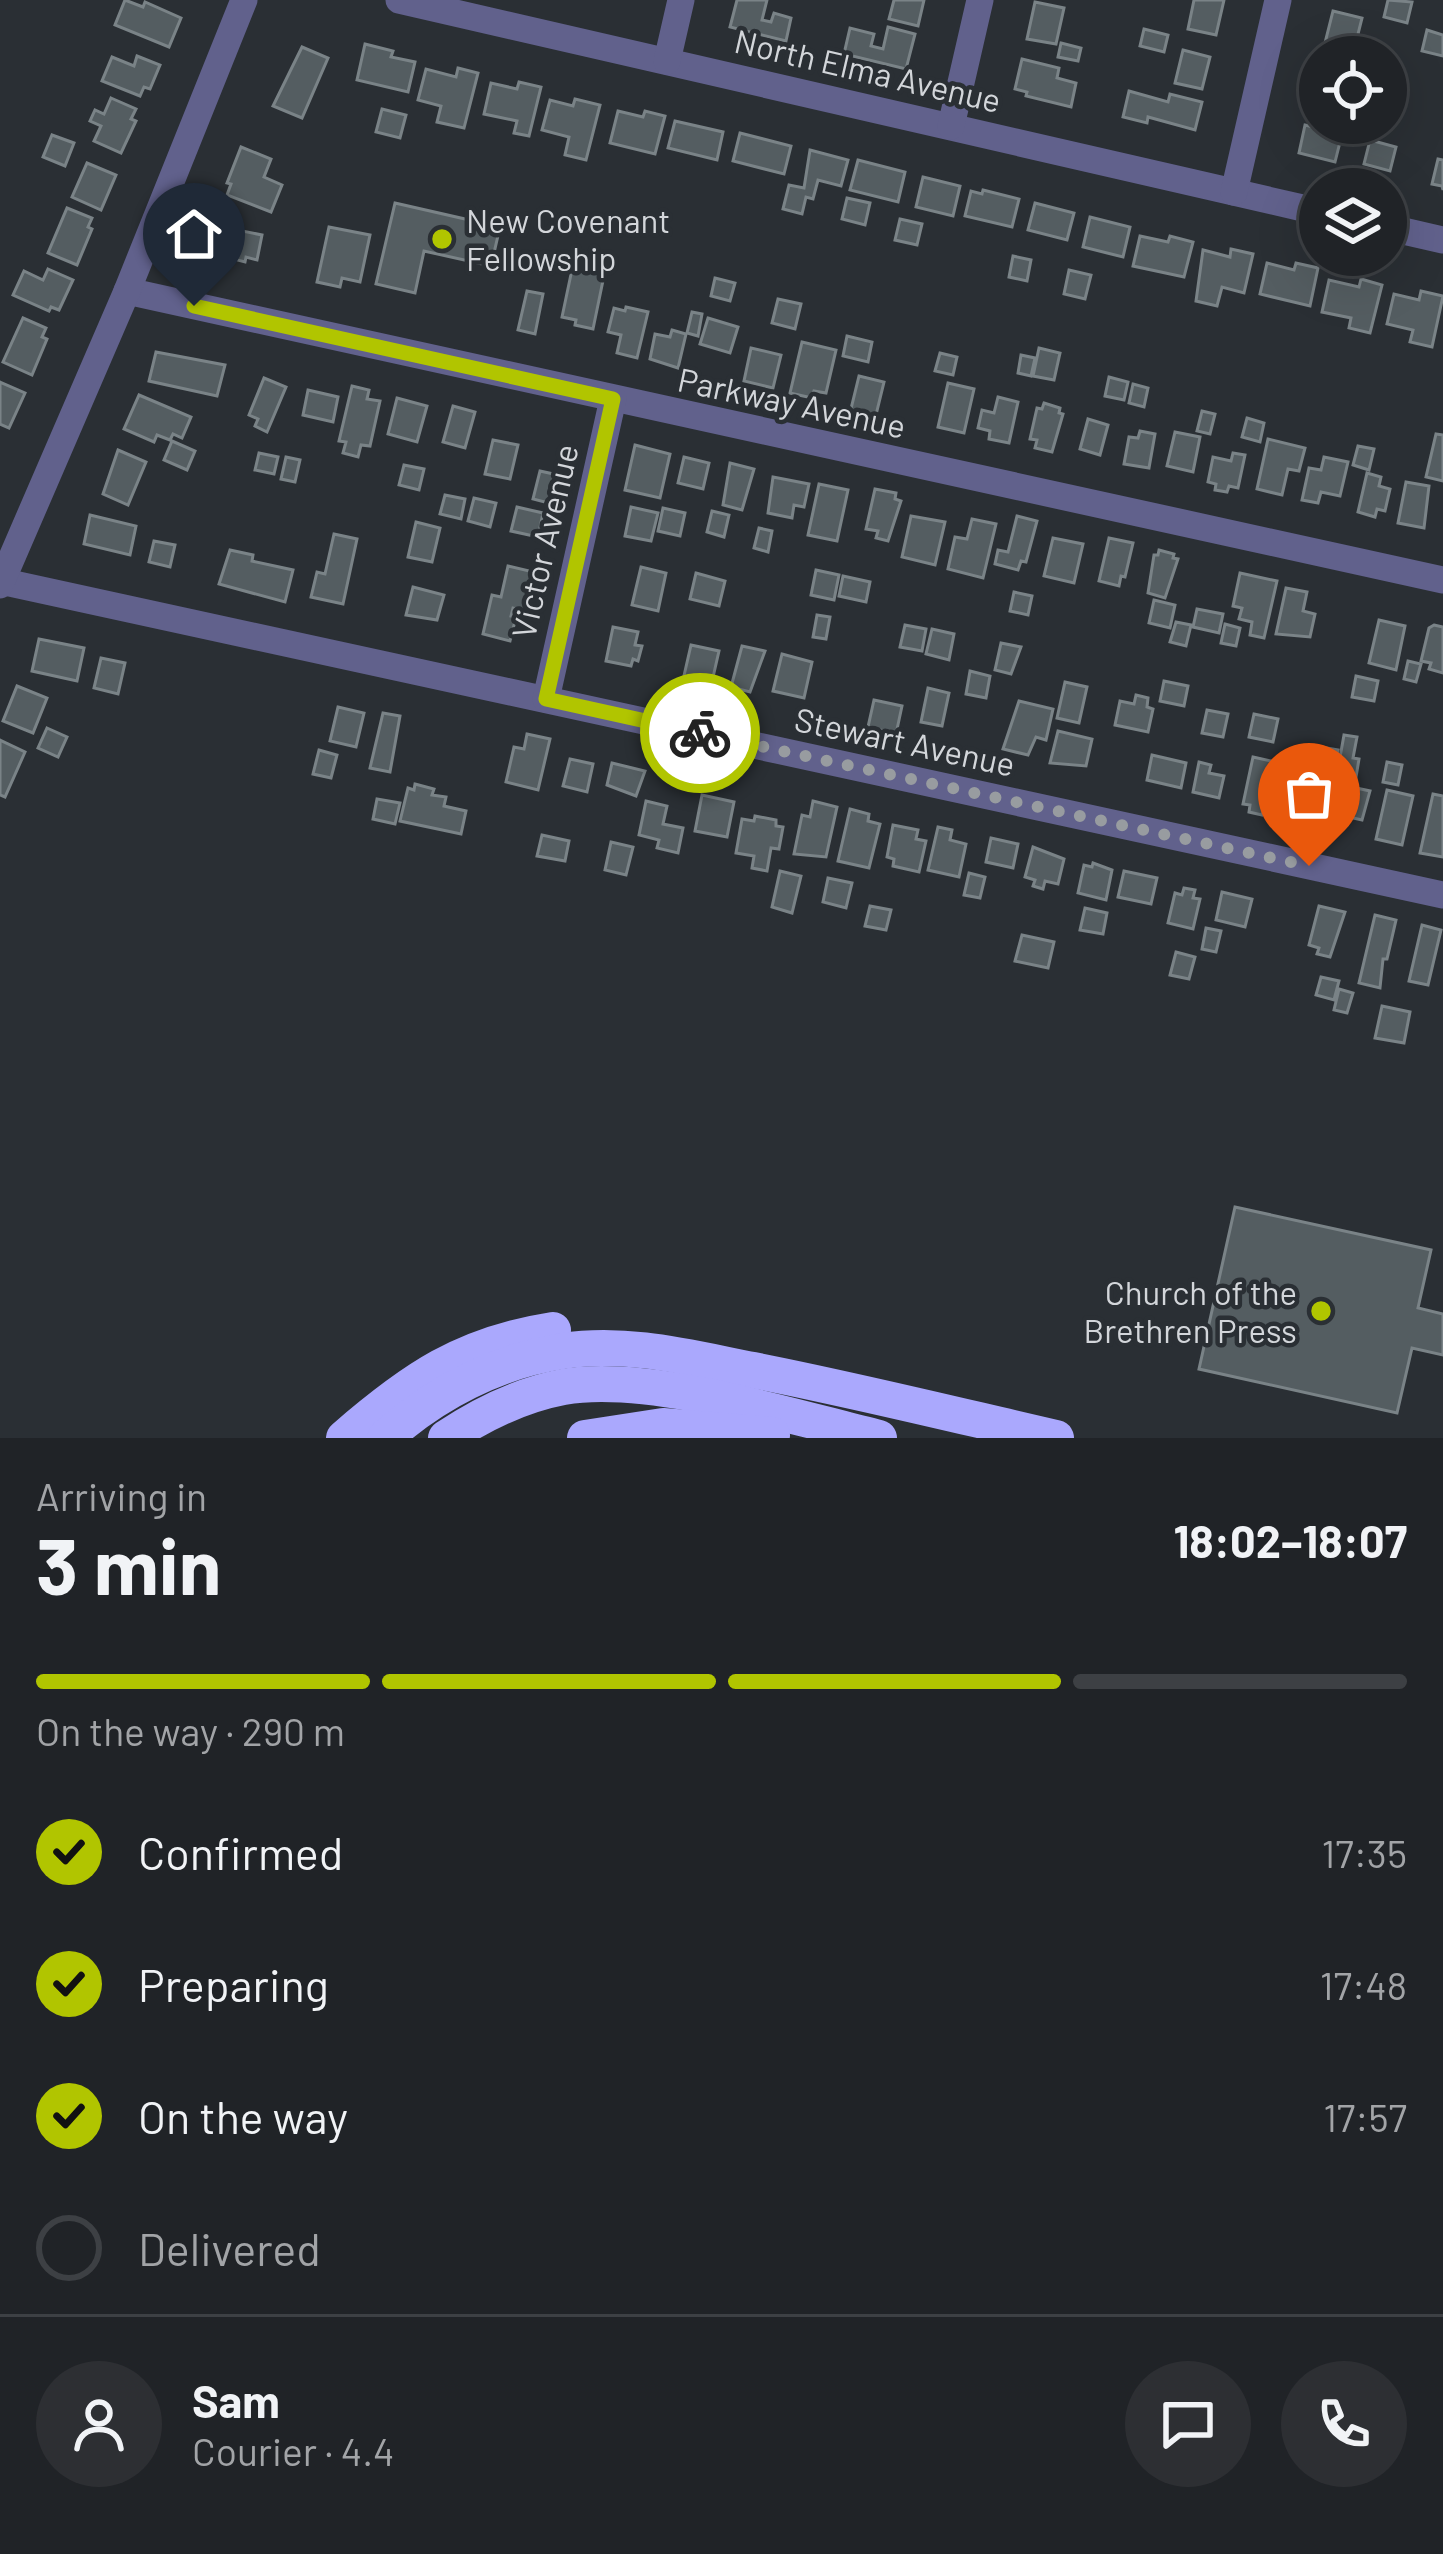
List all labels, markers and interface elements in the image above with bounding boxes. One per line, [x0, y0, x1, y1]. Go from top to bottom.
street label: North Elma Avenue [731, 20, 1005, 120]
map controls [1299, 36, 1407, 276]
button: locate [1299, 36, 1407, 144]
button: layers [1299, 168, 1407, 276]
pin [143, 183, 245, 306]
place label: New Covenant Fellowship [466, 200, 670, 278]
icon: home [161, 201, 227, 267]
marker: New Covenant Fellowship [429, 226, 455, 252]
street label: Parkway Avenue [675, 358, 909, 446]
street label: Victor Avenue [502, 440, 586, 642]
courier [640, 673, 760, 793]
street label: Stewart Avenue [791, 698, 1019, 784]
icon: bike [667, 700, 733, 766]
pin [1258, 743, 1360, 866]
icon: bag [1276, 761, 1342, 827]
place label: Church of the Brethren Press [1084, 1272, 1297, 1350]
marker: Church of the Brethren Press [1308, 1298, 1334, 1324]
text: Arriving in [36, 1472, 207, 1519]
text: 18:02–18:07 [1173, 1513, 1407, 1567]
text: 3 min [36, 1517, 221, 1611]
text: On the way · 290 m [36, 1707, 345, 1754]
icon: check [36, 1819, 102, 1885]
text: Confirmed [138, 1825, 343, 1879]
text: 17:35 [1322, 1829, 1407, 1876]
icon: check [36, 1951, 102, 2017]
text: Preparing [138, 1957, 329, 2011]
text: 17:48 [1320, 1961, 1407, 2008]
icon: check [36, 2083, 102, 2149]
text: On the way [138, 2089, 348, 2143]
text: 17:57 [1323, 2093, 1407, 2140]
text: Delivered [138, 2221, 321, 2275]
button: person [36, 2361, 162, 2487]
button: chat [1125, 2361, 1251, 2487]
button: phone [1281, 2361, 1407, 2487]
text: Sam [192, 2373, 280, 2427]
text: Courier · 4.4 [192, 2427, 395, 2474]

